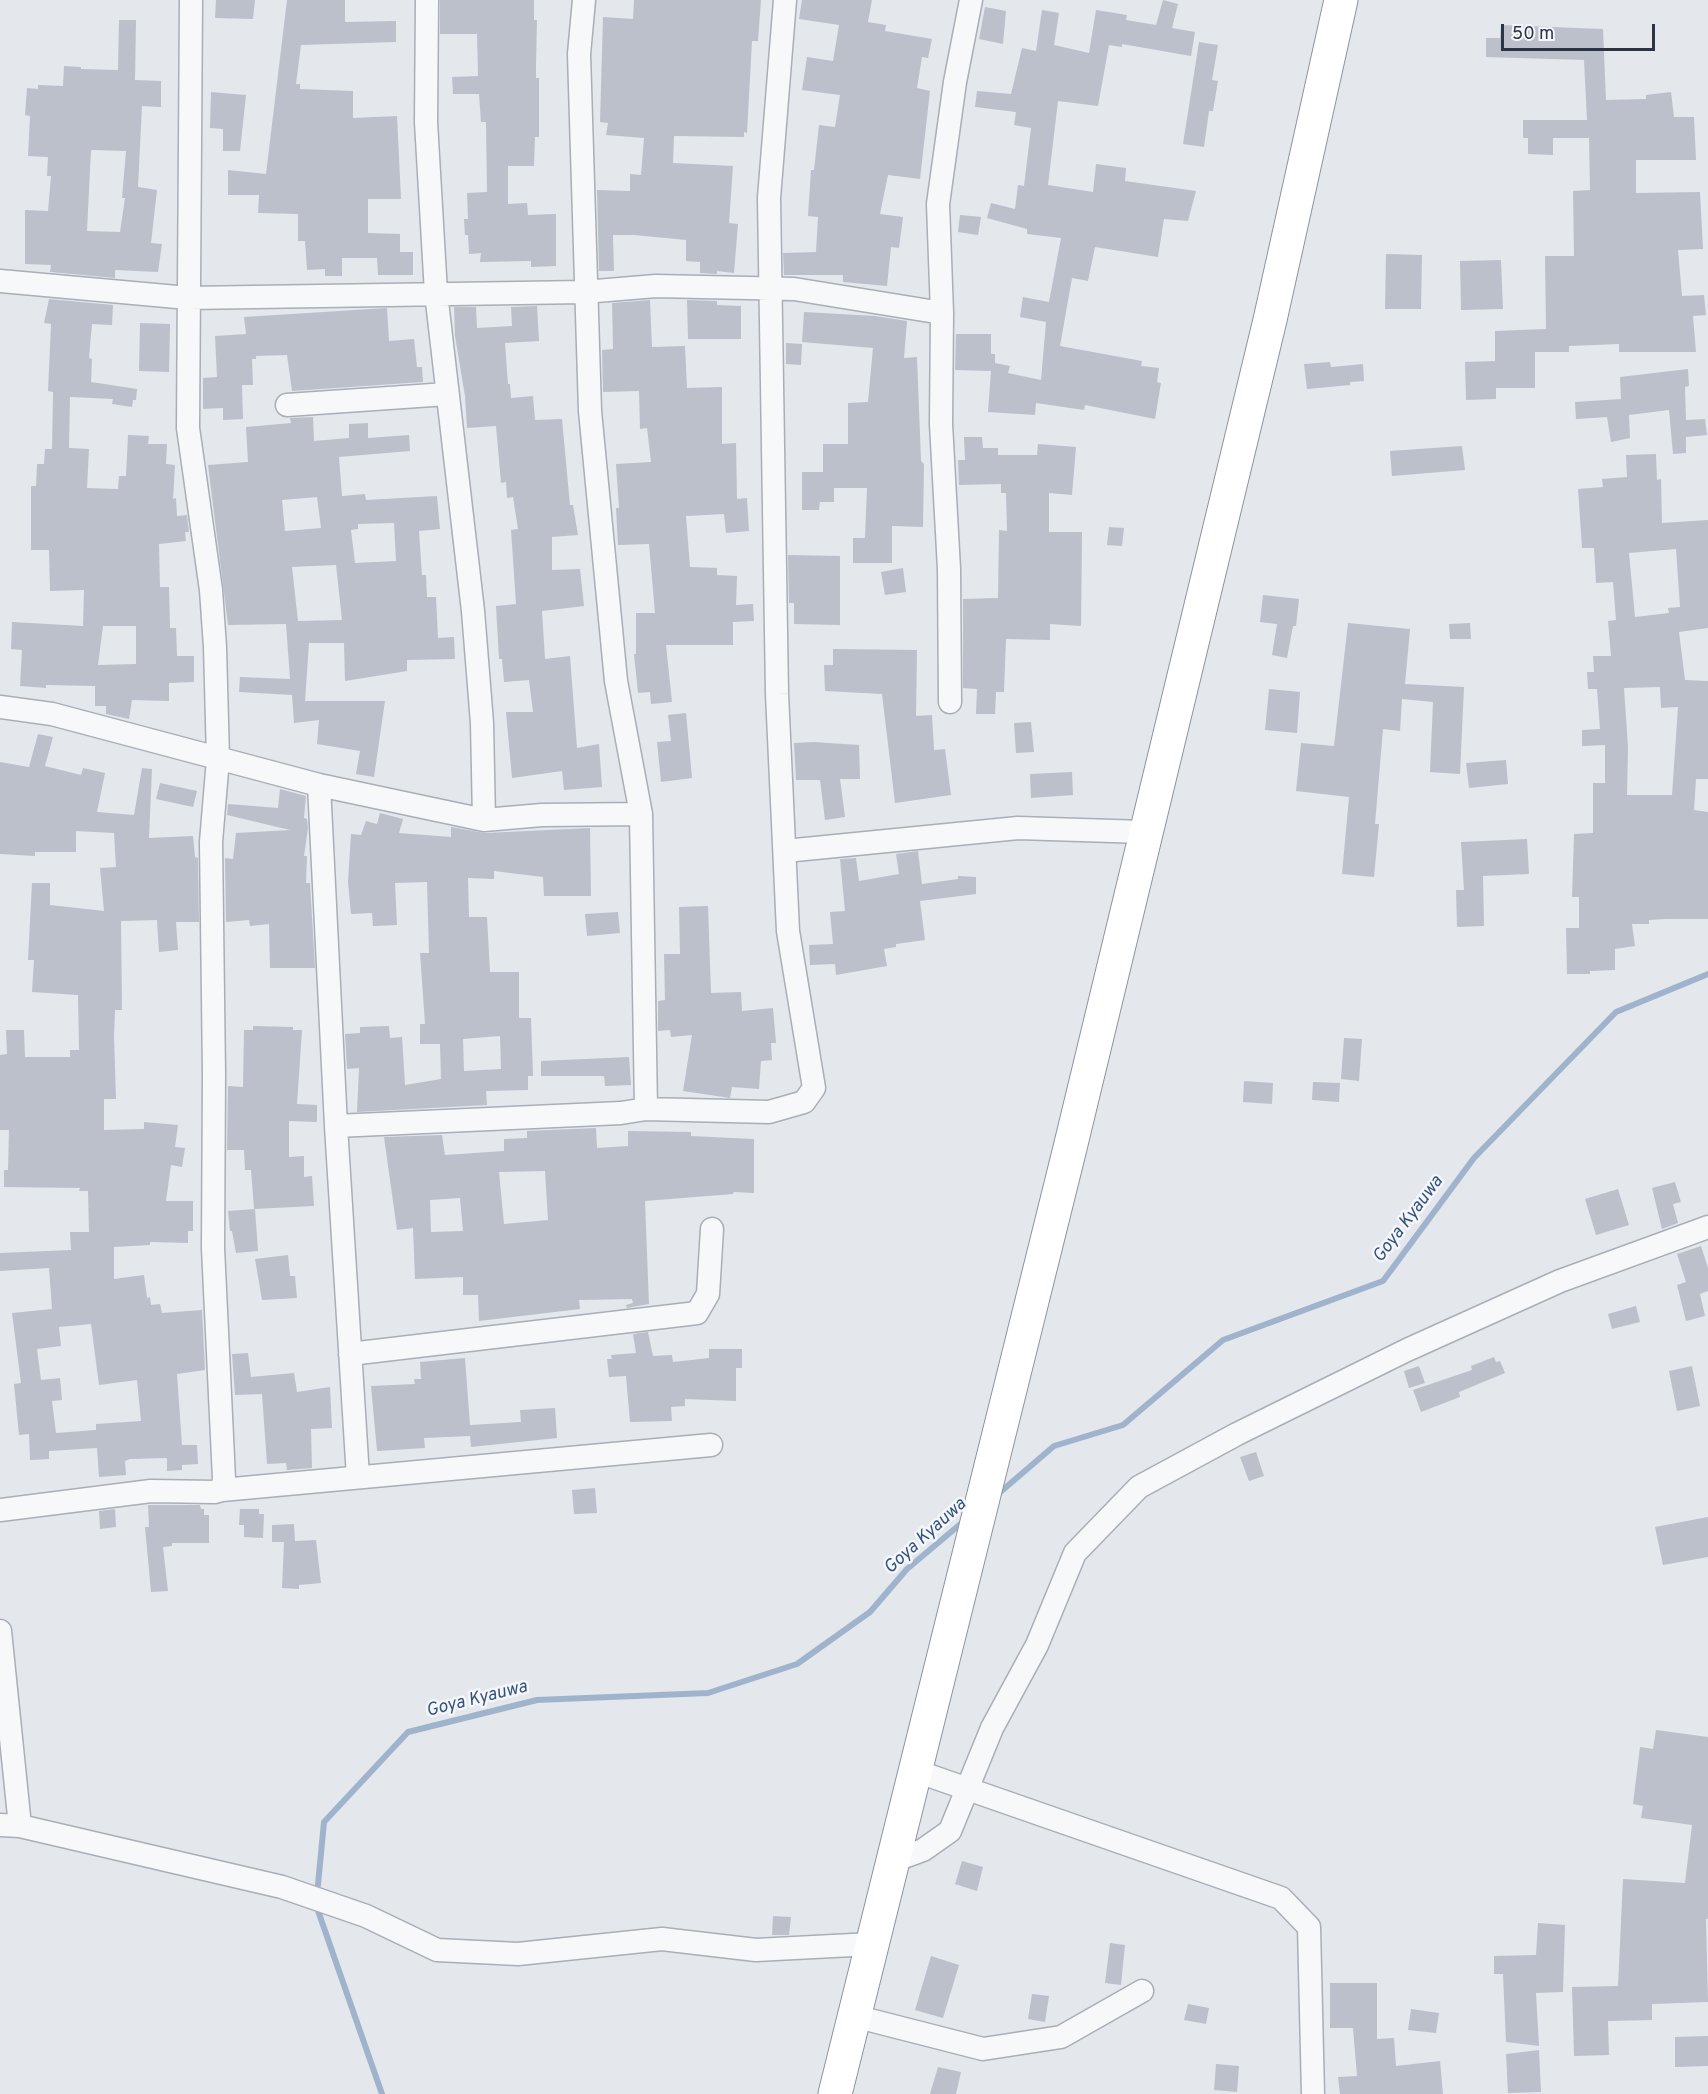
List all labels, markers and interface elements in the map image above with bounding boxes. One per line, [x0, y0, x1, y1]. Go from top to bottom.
scale bar [1504, 12, 1658, 50]
text: 50 m [1512, 23, 1554, 46]
water label: Goya Kyauwa [1369, 1172, 1449, 1268]
water label: Goya Kyauwa [880, 1494, 972, 1580]
water label: Goya Kyauwa [424, 1677, 530, 1723]

